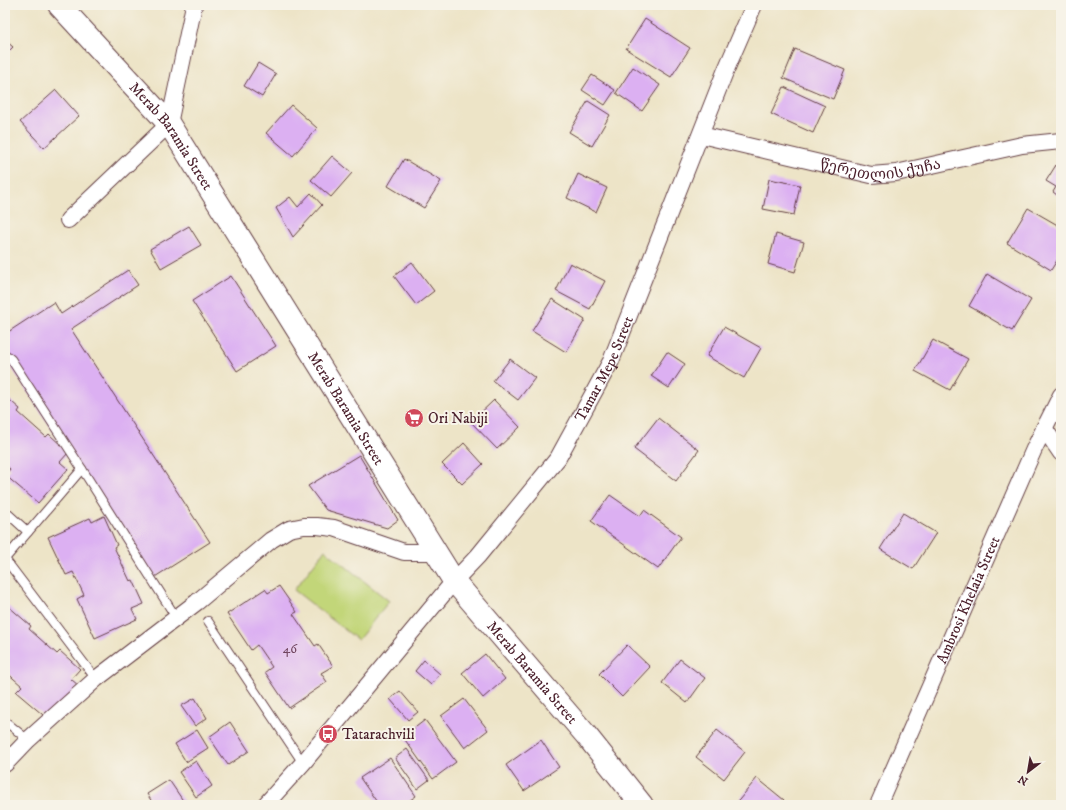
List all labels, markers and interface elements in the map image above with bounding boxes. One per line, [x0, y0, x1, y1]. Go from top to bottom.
street label: Merab Baramia Street [125, 78, 217, 194]
street label: წერეთლის ქუჩა [818, 154, 942, 185]
street label: Tamar Mepe Street [571, 313, 638, 425]
street label: Merab Baramia Street [303, 348, 388, 469]
supermarket icon: Ori Nabiji [403, 407, 425, 429]
place label: Ori Nabiji [428, 409, 488, 428]
street label: Ambrosi Khelaia Street [932, 533, 1005, 667]
street label: Merab Baramia Street [482, 617, 582, 728]
house number: 46 [283, 641, 298, 657]
bus stop icon: Tatarachvili [317, 723, 339, 745]
place label: Tatarachvili [342, 725, 415, 744]
north arrow [1008, 752, 1048, 792]
text: N [1016, 771, 1031, 788]

